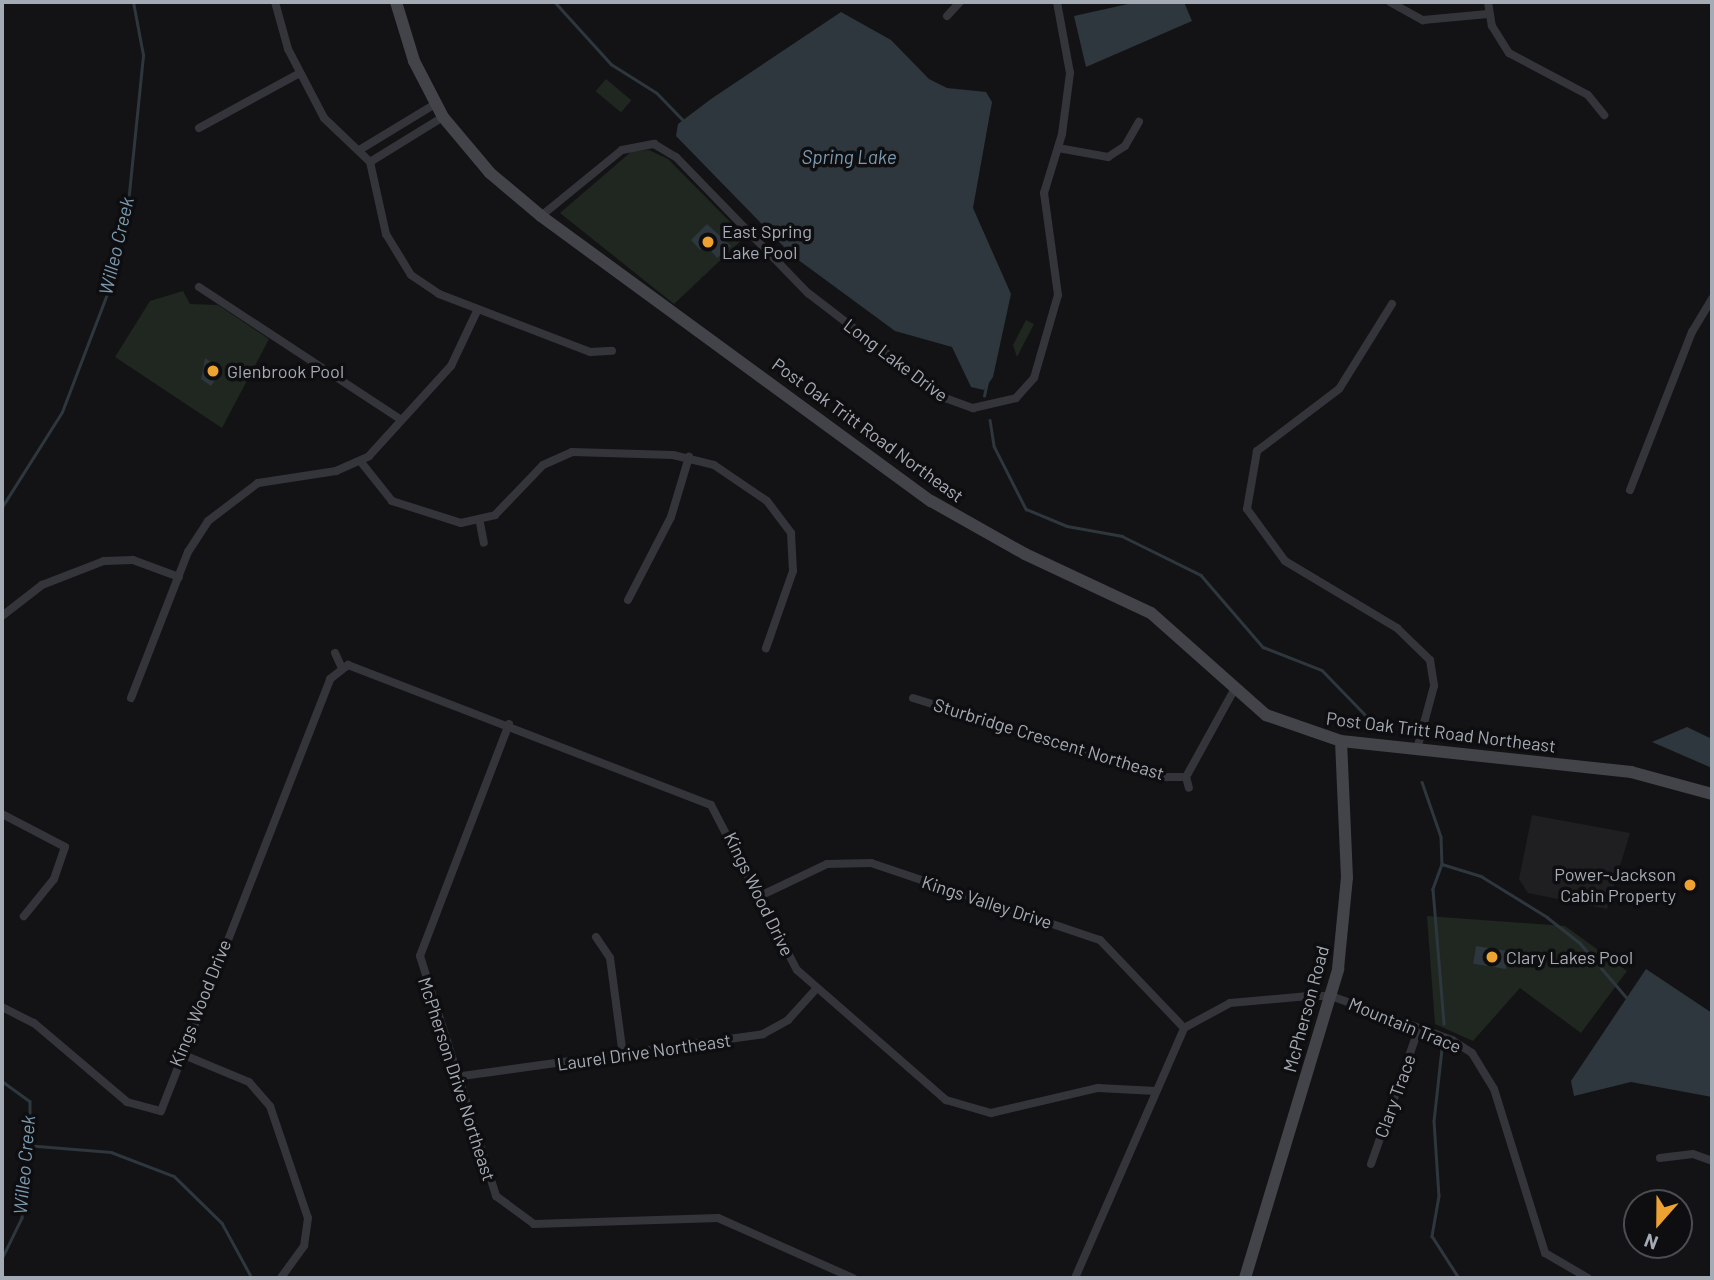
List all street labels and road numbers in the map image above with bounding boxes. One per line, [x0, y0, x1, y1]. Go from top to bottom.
street label: Long Lake Drive [840, 314, 952, 406]
street label: Post Oak Tritt Road Northeast [768, 353, 968, 507]
street label: Sturbridge Crescent Northeast [931, 694, 1167, 784]
street label: Post Oak Tritt Road Northeast [1325, 707, 1557, 757]
street label: Kings Wood Drive [720, 829, 798, 959]
street label: Kings Valley Drive [919, 871, 1055, 933]
street label: Kings Wood Drive [165, 936, 235, 1070]
street label: McPherson Road [1279, 943, 1333, 1075]
street label: McPherson Drive Northeast [414, 974, 500, 1184]
street label: Mountain Trace [1346, 993, 1464, 1057]
street label: Laurel Drive Northeast [556, 1029, 732, 1075]
street label: Clary Trace [1370, 1051, 1420, 1141]

